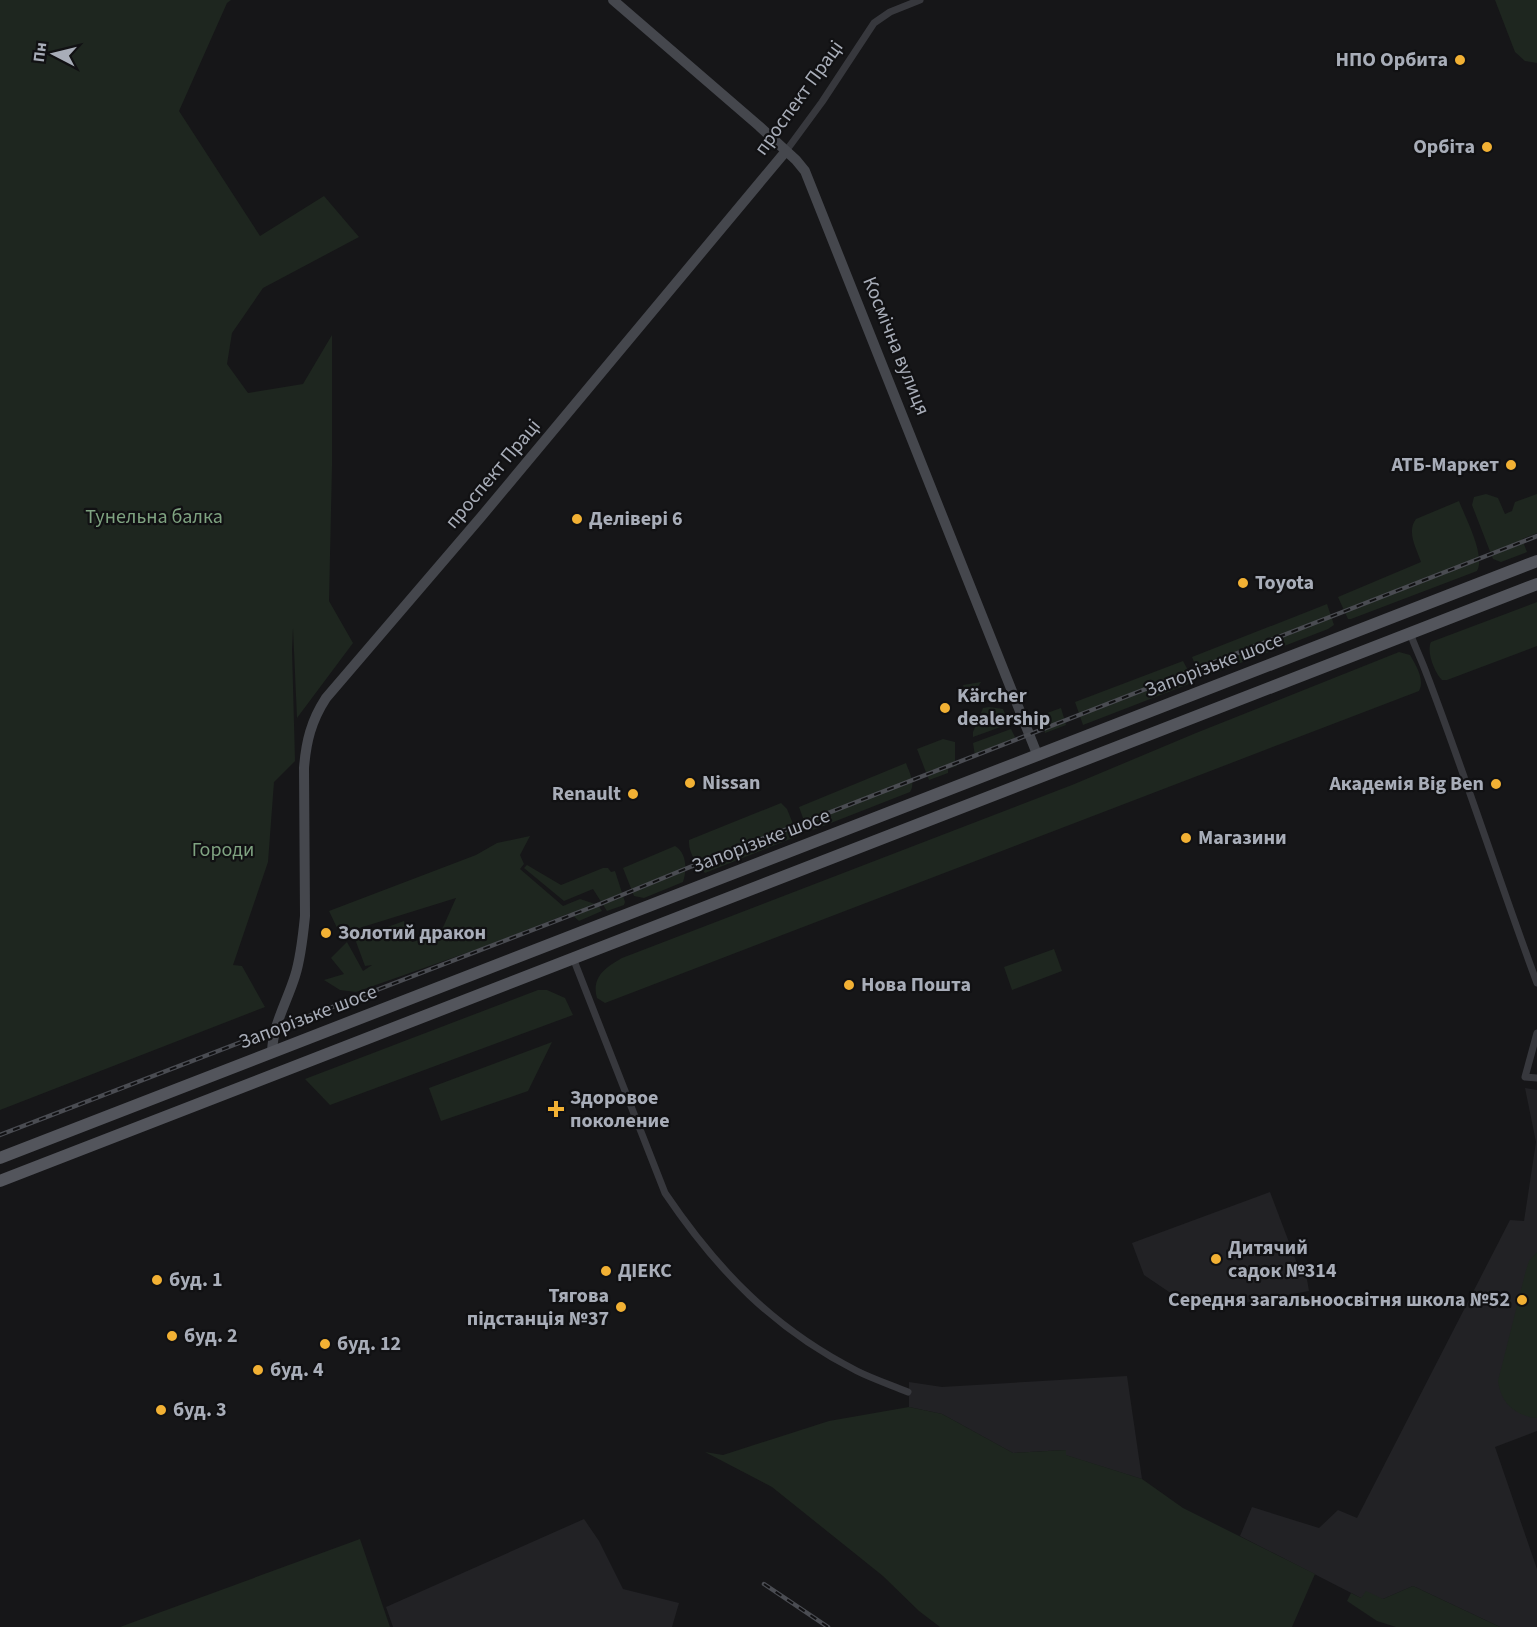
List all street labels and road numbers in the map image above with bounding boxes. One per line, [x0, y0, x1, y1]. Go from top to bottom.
street label: проспект Праці [748, 35, 850, 161]
street label: Космічна вулиця [855, 273, 937, 419]
street label: проспект Праці [439, 413, 547, 535]
street label: Запорізьке шосе [1141, 626, 1287, 704]
street label: Запорізьке шосе [688, 802, 834, 880]
street label: Запорізьке шосе [235, 978, 381, 1056]

